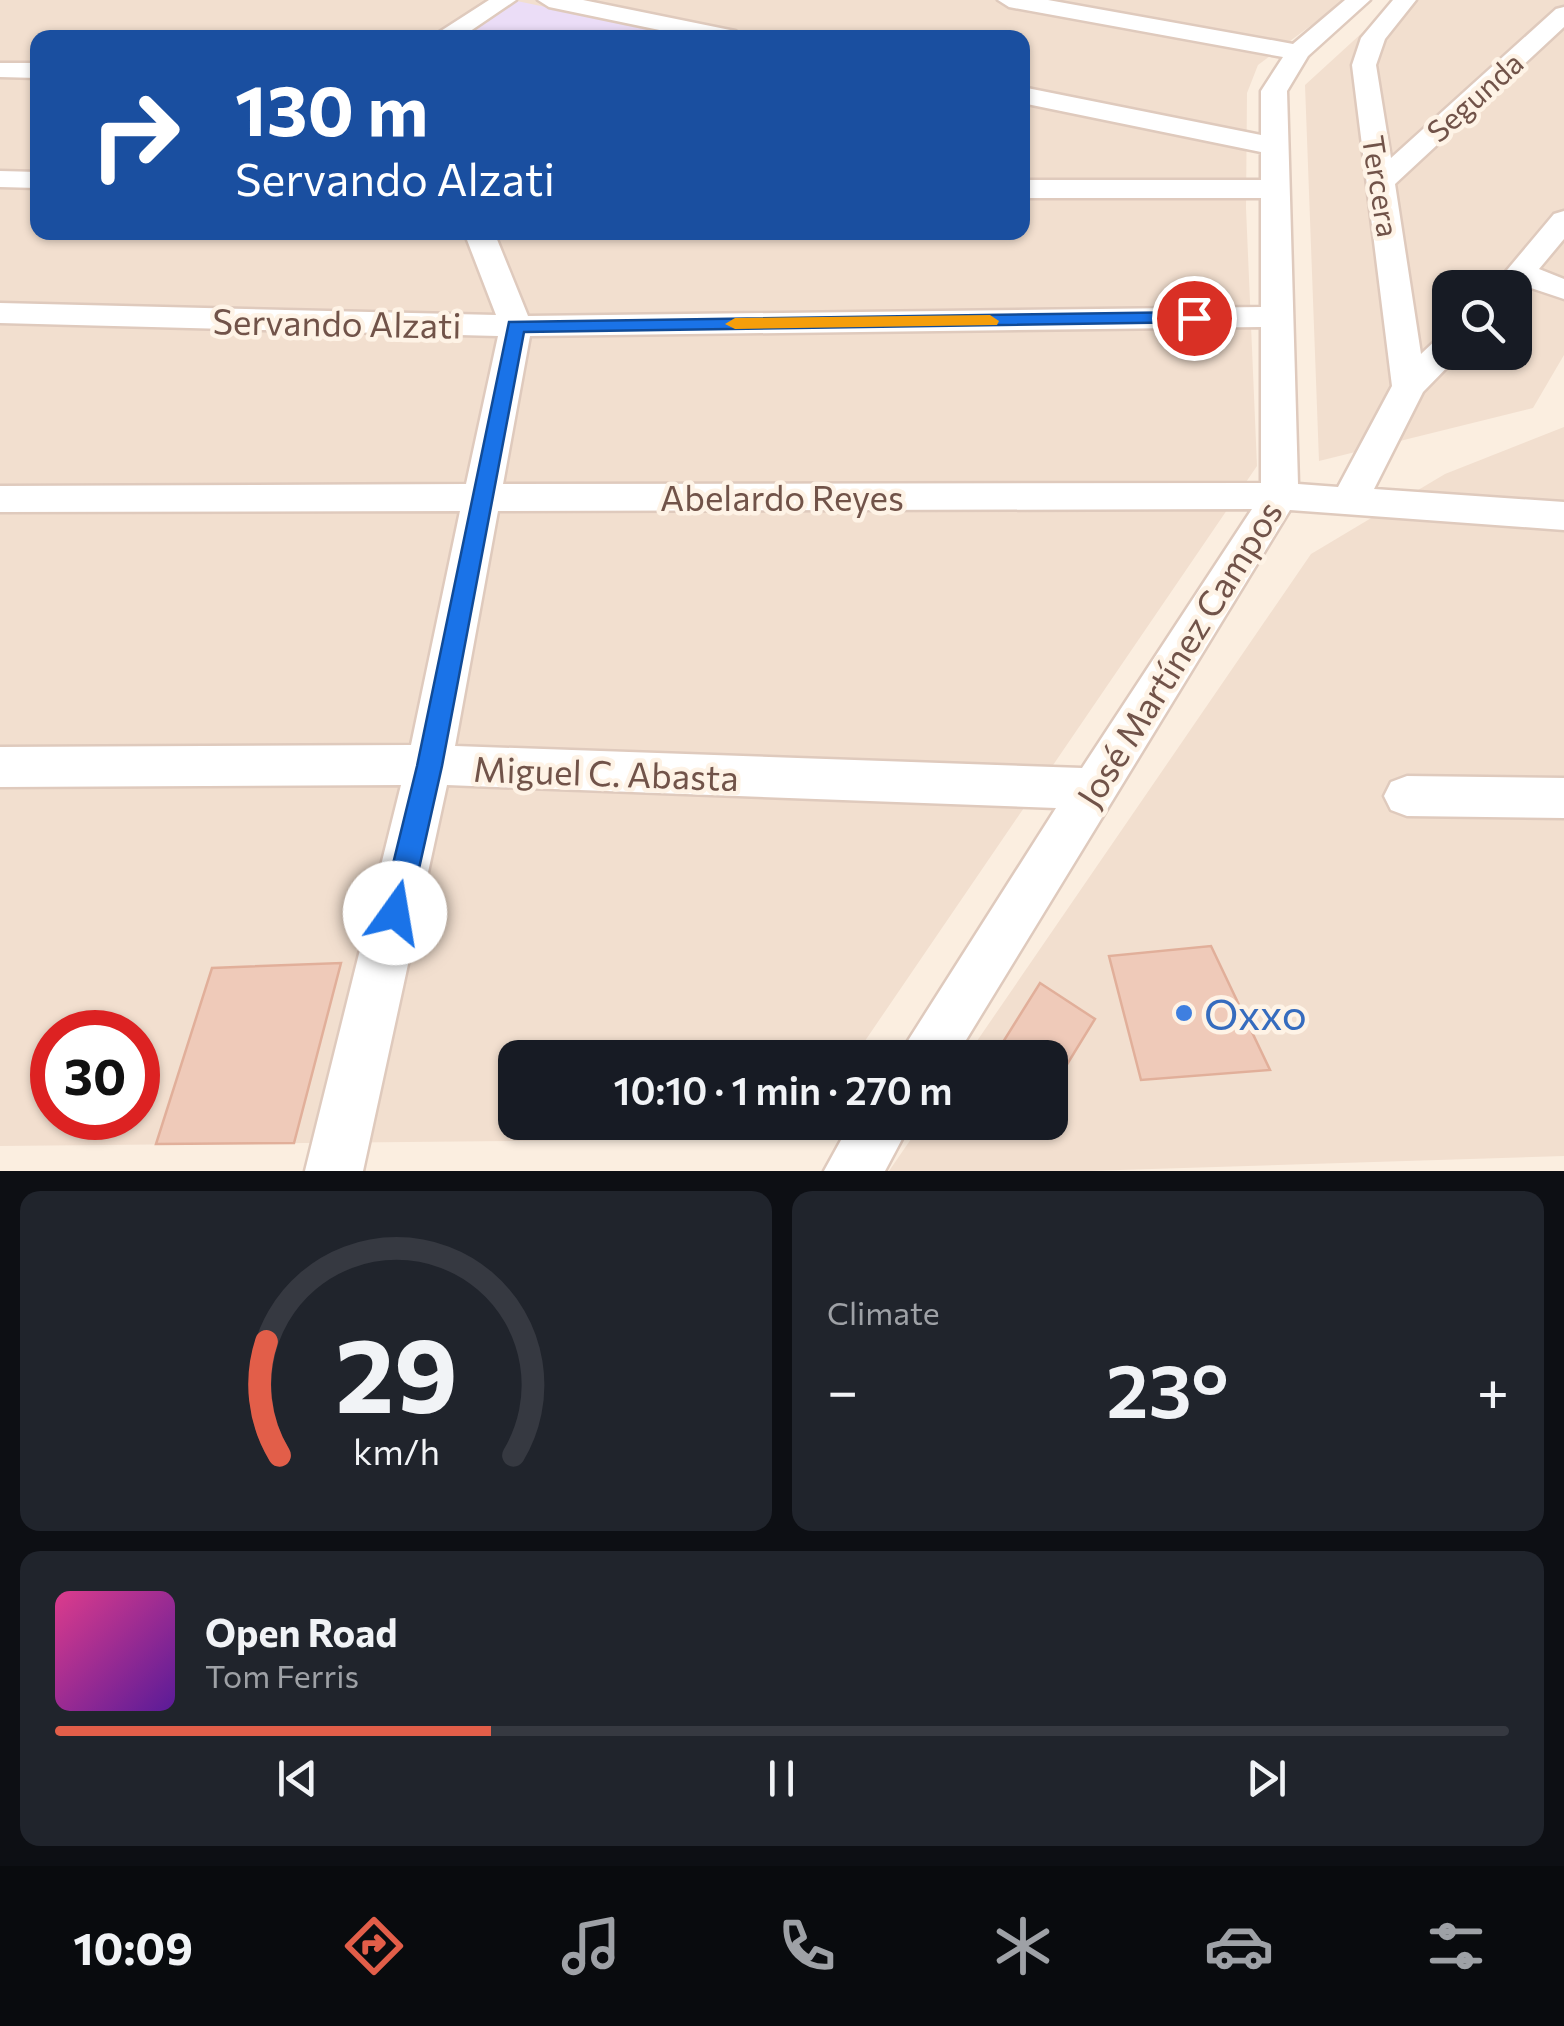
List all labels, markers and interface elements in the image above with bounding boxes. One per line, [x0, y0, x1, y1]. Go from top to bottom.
street label: Segunda [1418, 43, 1530, 149]
text: 130 m [235, 65, 428, 150]
icon: right [70, 70, 200, 200]
street label: Tercera [1356, 133, 1408, 239]
text: Servando Alzati [235, 150, 555, 205]
map controls [1432, 270, 1532, 370]
button: search [1432, 270, 1532, 370]
pin [1152, 276, 1237, 361]
icon: arrive [1167, 291, 1222, 346]
street label: Servando Alzati [212, 298, 462, 346]
street label: Abelardo Reyes [660, 475, 904, 518]
street label: José Martínez Campos [1066, 492, 1290, 814]
street label: Miguel C. Abasta [472, 746, 740, 798]
position arrow [343, 861, 447, 965]
place label: Oxxo [1204, 987, 1307, 1039]
marker: Oxxo [1173, 1002, 1195, 1024]
speed limit sign: 30 [30, 1010, 160, 1140]
text: 10:10 · 1 min · 270 m [614, 1066, 952, 1113]
text: Climate [827, 1292, 940, 1332]
text: 29 [335, 1307, 457, 1434]
text: 23° [1106, 1342, 1229, 1433]
text: − [827, 1355, 858, 1422]
text: + [1477, 1355, 1509, 1422]
text: km/h [353, 1429, 439, 1472]
text: Open Road [205, 1608, 398, 1655]
text: Tom Ferris [205, 1655, 359, 1695]
icon: previous [270, 1751, 325, 1806]
icon: pause [754, 1751, 809, 1806]
icon: next [1239, 1751, 1294, 1806]
icon: directions [339, 1911, 409, 1981]
icon: music [556, 1911, 626, 1981]
icon: phone [772, 1911, 842, 1981]
icon: climate [988, 1911, 1058, 1981]
icon: car [1204, 1911, 1274, 1981]
icon: filters [1421, 1911, 1491, 1981]
text: 10:09 [73, 1919, 193, 1974]

